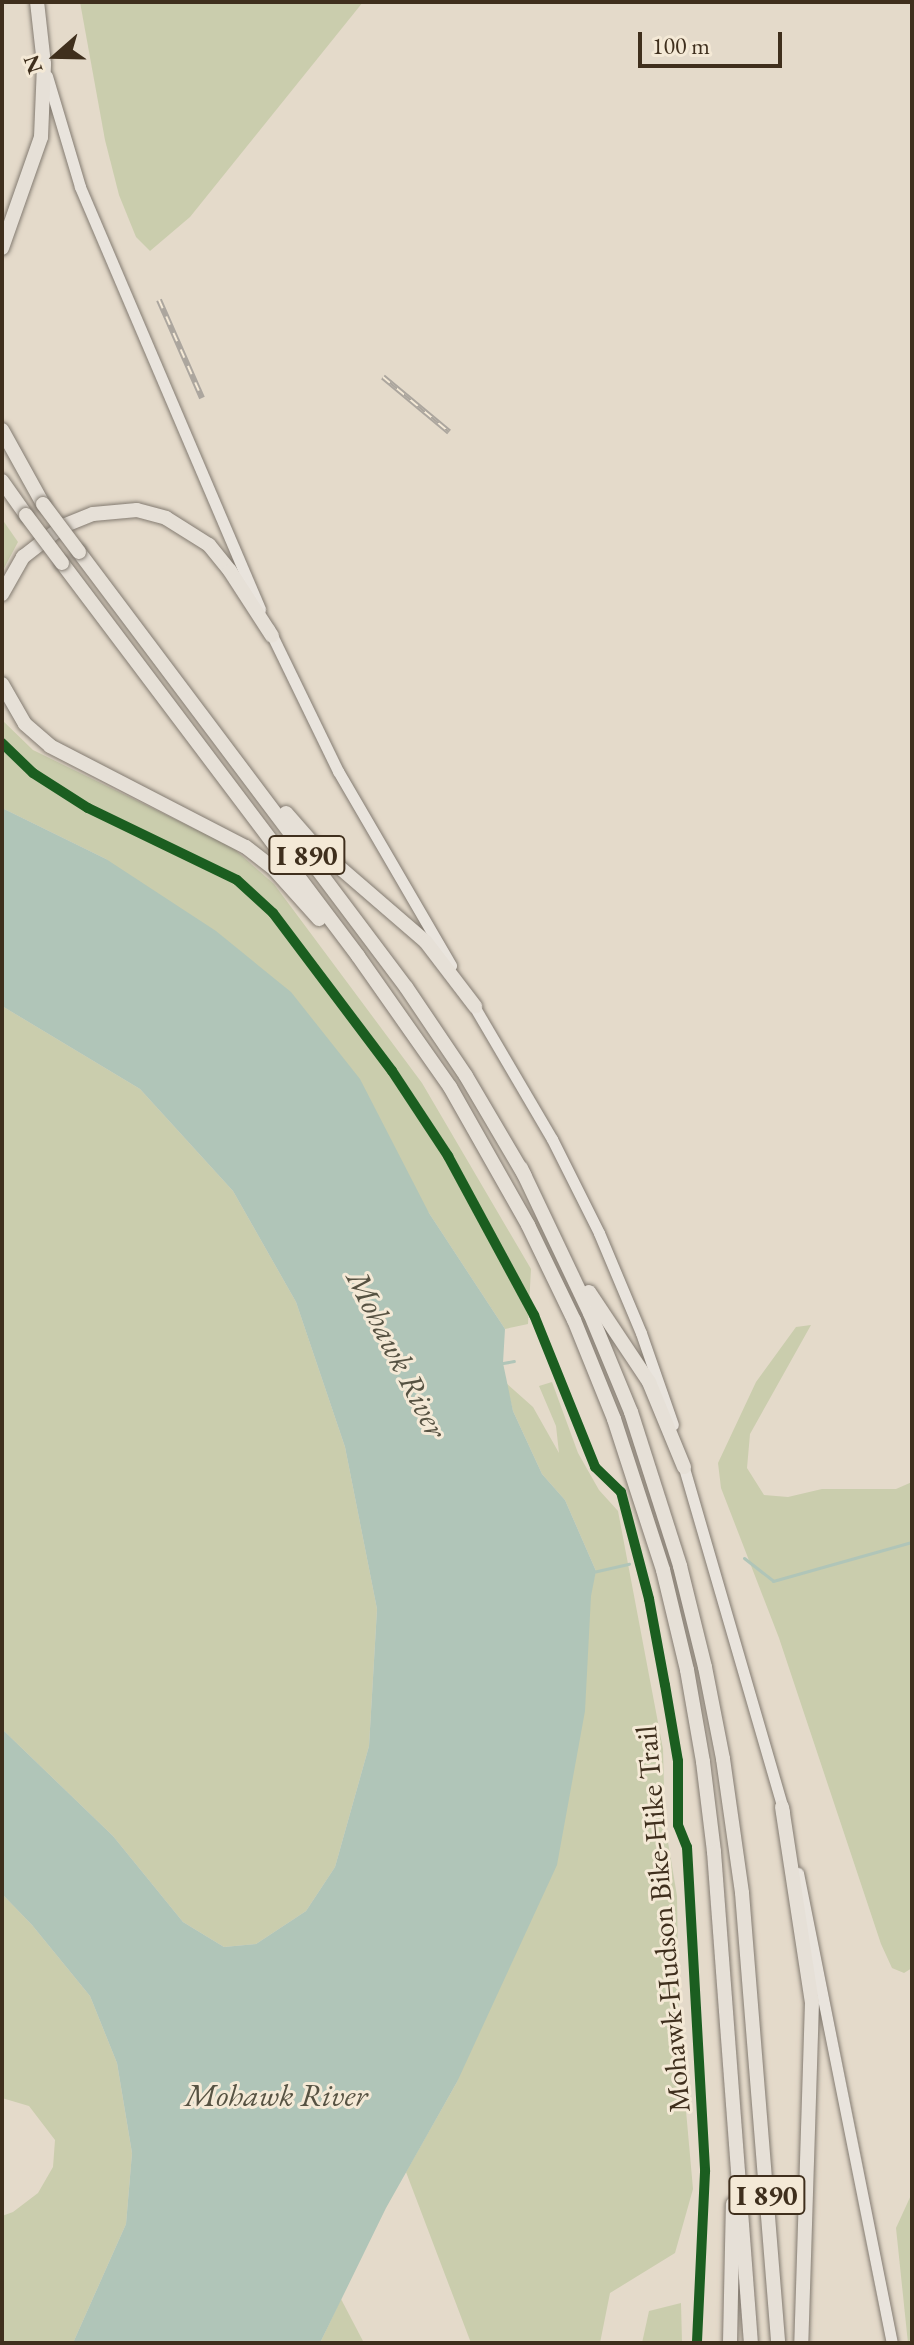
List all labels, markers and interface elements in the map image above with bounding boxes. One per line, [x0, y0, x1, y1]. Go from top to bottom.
north arrow [16, 16, 96, 96]
scale bar [642, 16, 786, 66]
text: 100 m [652, 30, 710, 61]
text: N [16, 51, 50, 78]
road number: I 890 [267, 831, 347, 879]
water label: Mohawk River [338, 1264, 456, 1444]
street label: Mohawk-Hudson Bike-Hike Trail [628, 1724, 698, 2114]
water label: Mohawk River [184, 2076, 368, 2114]
road number: I 890 [727, 2171, 807, 2219]

